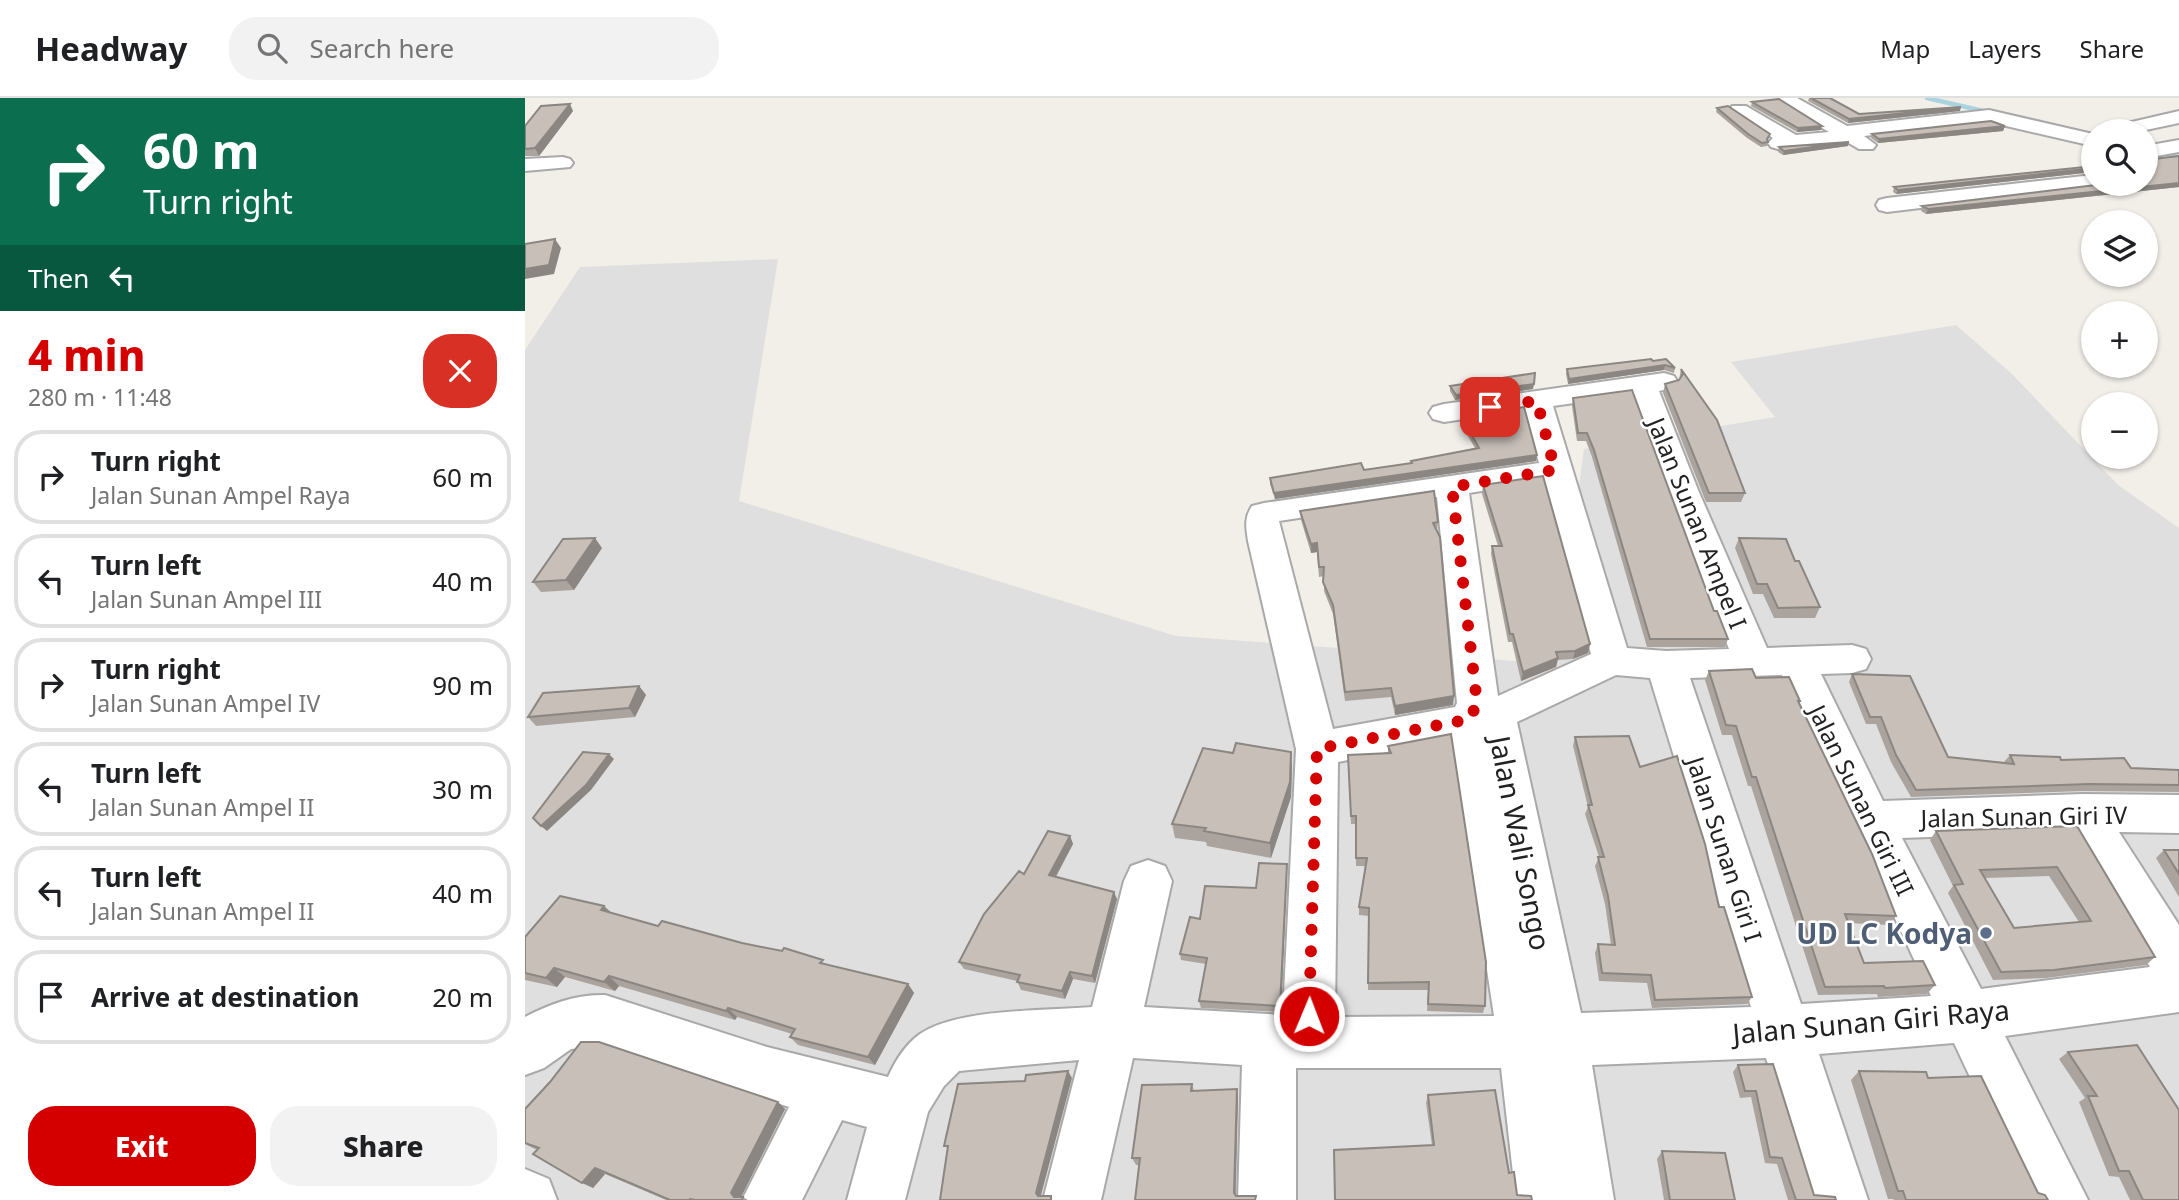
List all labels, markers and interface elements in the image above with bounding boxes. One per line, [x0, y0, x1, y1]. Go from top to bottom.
search box [229, 17, 719, 80]
text: Headway [35, 26, 187, 71]
icon: search [253, 29, 291, 67]
text: Search here [309, 30, 454, 66]
text: Map [1880, 32, 1930, 65]
text: Layers [1968, 32, 2042, 65]
text: Share [2080, 32, 2144, 65]
text: 60 m [143, 117, 260, 183]
map controls [2081, 119, 2158, 469]
button: search [2081, 119, 2158, 196]
icon: right [28, 126, 119, 217]
text: Turn right [143, 180, 293, 223]
button: layers [2081, 210, 2158, 287]
icon: left [103, 259, 141, 297]
text: Then [28, 260, 89, 296]
button: + [2081, 301, 2158, 378]
text: 4 min [28, 326, 145, 383]
button: close [423, 334, 497, 408]
pin [1460, 377, 1520, 437]
text: 280 m · 11:48 [28, 381, 172, 413]
icon: arrive [1471, 388, 1509, 426]
button: − [2081, 392, 2158, 469]
street label: Jalan Sunan Ampel I [1640, 411, 1755, 633]
text: Turn right [91, 443, 221, 479]
icon: right [32, 458, 70, 496]
text: 60 m [432, 459, 493, 495]
text: Jalan Sunan Ampel Raya [91, 479, 350, 511]
text: Turn left [91, 547, 202, 583]
icon: left [32, 562, 70, 600]
text: 40 m [432, 563, 493, 599]
text: Jalan Sunan Ampel III [91, 583, 322, 615]
text: Turn right [91, 651, 221, 687]
icon: right [32, 666, 70, 704]
text: 90 m [432, 667, 493, 703]
text: Jalan Sunan Ampel IV [91, 687, 320, 719]
street label: Jalan Sunan Giri III [1801, 697, 1923, 901]
street label: Jalan Wali Songo [1481, 730, 1560, 953]
street label: Jalan Sunan Giri I [1679, 751, 1770, 946]
text: Turn left [91, 755, 202, 791]
icon: left [32, 770, 70, 808]
text: 30 m [432, 771, 493, 807]
text: Jalan Sunan Ampel II [91, 791, 314, 823]
street label: Jalan Sunan Giri IV [1918, 798, 2128, 834]
text: Turn left [91, 859, 202, 895]
icon: left [32, 874, 70, 912]
text: 40 m [432, 875, 493, 911]
text: Jalan Sunan Ampel II [91, 895, 314, 927]
place label: UD LC Kodya [1796, 914, 1972, 952]
marker: UD LC Kodya [1978, 925, 1994, 941]
icon: arrive [32, 978, 70, 1016]
text: Arrive at destination [91, 979, 360, 1015]
text: 20 m [432, 979, 493, 1015]
position arrow [1272, 979, 1346, 1053]
street label: Jalan Sunan Giri Raya [1728, 990, 2011, 1052]
button: Exit [28, 1106, 256, 1186]
button: Share [270, 1106, 497, 1186]

